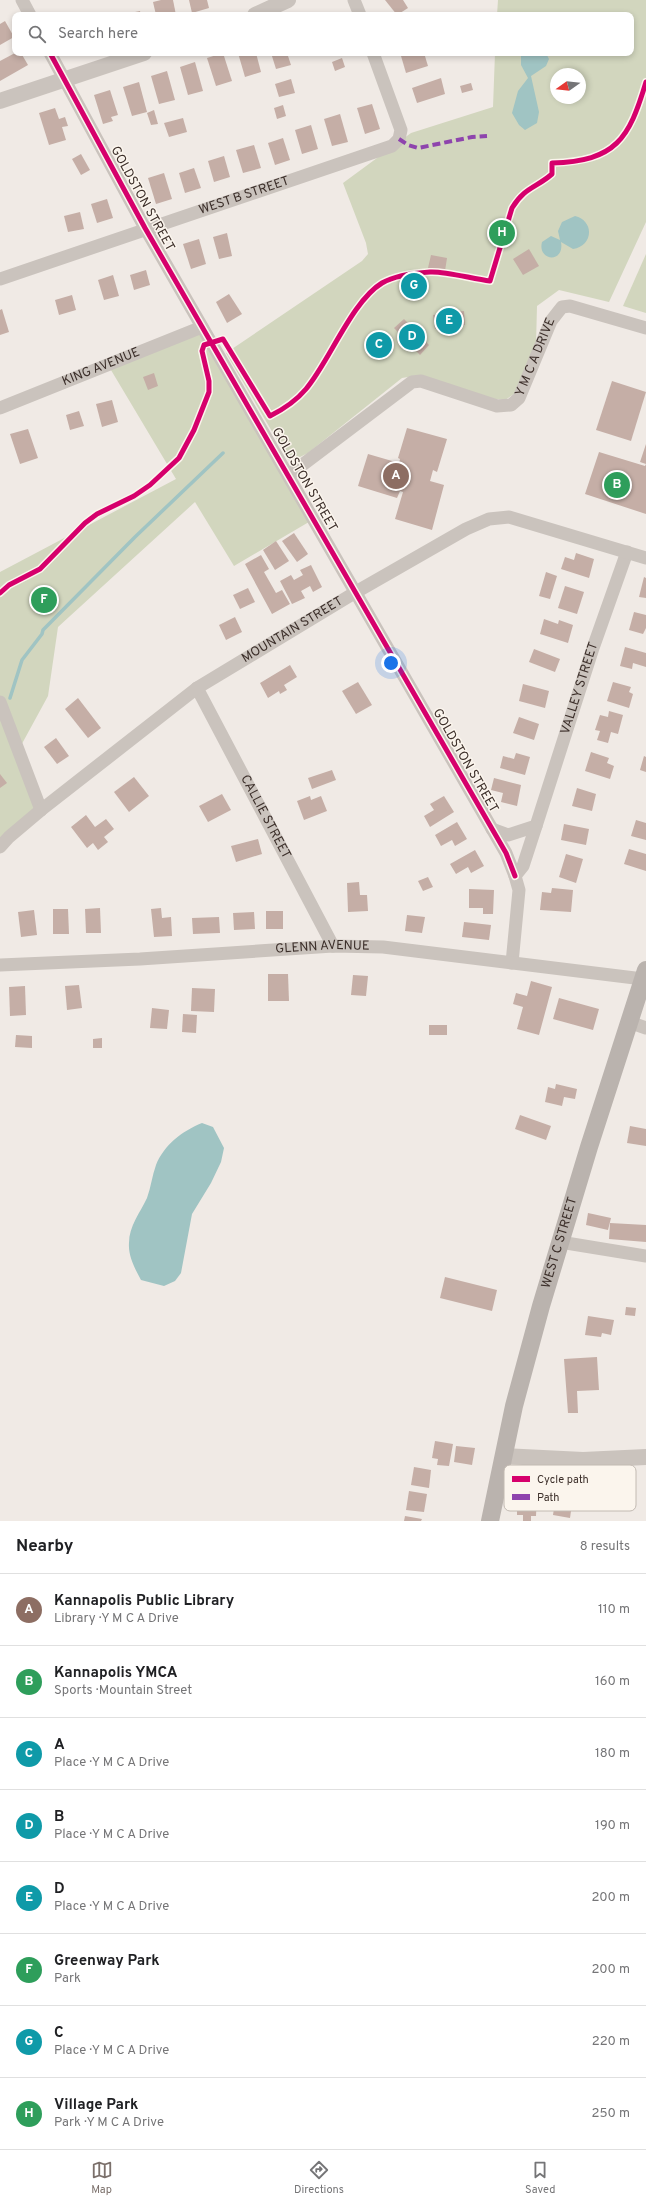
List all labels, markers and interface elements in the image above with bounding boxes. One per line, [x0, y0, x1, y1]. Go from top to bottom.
search box [12, 12, 634, 56]
icon: search [26, 23, 48, 45]
text: Search here [58, 25, 138, 44]
north arrow [550, 68, 586, 104]
street label: GOLDSTON STREET [107, 144, 177, 254]
street label: WEST B STREET [197, 173, 292, 219]
pin: H [489, 218, 515, 248]
pin: G [401, 271, 427, 301]
pin: E [436, 306, 462, 336]
street label: Y M C A DRIVE [512, 316, 559, 399]
pin: D [399, 322, 425, 352]
pin: C [366, 330, 392, 360]
street label: KING AVENUE [60, 345, 142, 390]
street label: GOLDSTON STREET [268, 425, 340, 535]
pin: A [383, 461, 409, 491]
pin: B [604, 470, 630, 500]
pin: F [31, 585, 57, 615]
street label: MOUNTAIN STREET [239, 594, 346, 667]
street label: VALLEY STREET [558, 640, 602, 736]
your location [381, 653, 401, 673]
street label: GOLDSTON STREET [429, 706, 501, 816]
street label: CALLIE STREET [236, 772, 294, 862]
street label: GLENN AVENUE [275, 938, 370, 958]
street label: WEST C STREET [539, 1195, 581, 1290]
legend [504, 1465, 636, 1511]
text: Cycle path [537, 1473, 589, 1487]
text: Path [537, 1491, 559, 1505]
text: Nearby [16, 1536, 73, 1558]
text: 8 results [580, 1539, 630, 1555]
text: Kannapolis Public Library [54, 1592, 234, 1611]
text: A [24, 1602, 34, 1618]
text: 110 m [598, 1602, 630, 1618]
text: Library · Y M C A Drive [54, 1611, 179, 1627]
text: Kannapolis YMCA [54, 1664, 178, 1683]
text: B [25, 1674, 33, 1690]
text: 160 m [595, 1674, 630, 1690]
text: Sports · Mountain Street [54, 1683, 192, 1699]
text: A [54, 1736, 65, 1755]
text: C [25, 1746, 33, 1762]
text: 180 m [595, 1746, 630, 1762]
text: Place · Y M C A Drive [54, 1755, 169, 1771]
text: B [54, 1808, 64, 1827]
text: D [24, 1818, 34, 1834]
text: 190 m [595, 1818, 630, 1834]
text: Place · Y M C A Drive [54, 1827, 169, 1843]
text: D [54, 1880, 65, 1899]
text: E [25, 1890, 33, 1906]
text: 200 m [591, 1890, 630, 1906]
text: Place · Y M C A Drive [54, 1899, 169, 1915]
text: Greenway Park [54, 1952, 160, 1971]
text: F [25, 1962, 33, 1978]
text: 200 m [591, 1962, 630, 1978]
text: Park [54, 1971, 81, 1987]
text: C [54, 2024, 64, 2043]
text: G [25, 2034, 33, 2050]
text: 220 m [592, 2034, 630, 2050]
text: Place · Y M C A Drive [54, 2043, 169, 2059]
text: Village Park [54, 2096, 139, 2115]
text: H [24, 2106, 34, 2122]
text: 250 m [592, 2106, 630, 2122]
text: Park · Y M C A Drive [54, 2115, 164, 2131]
tab: Map [91, 2159, 113, 2197]
tab: Directions [294, 2159, 344, 2197]
tab: Saved [525, 2159, 555, 2197]

